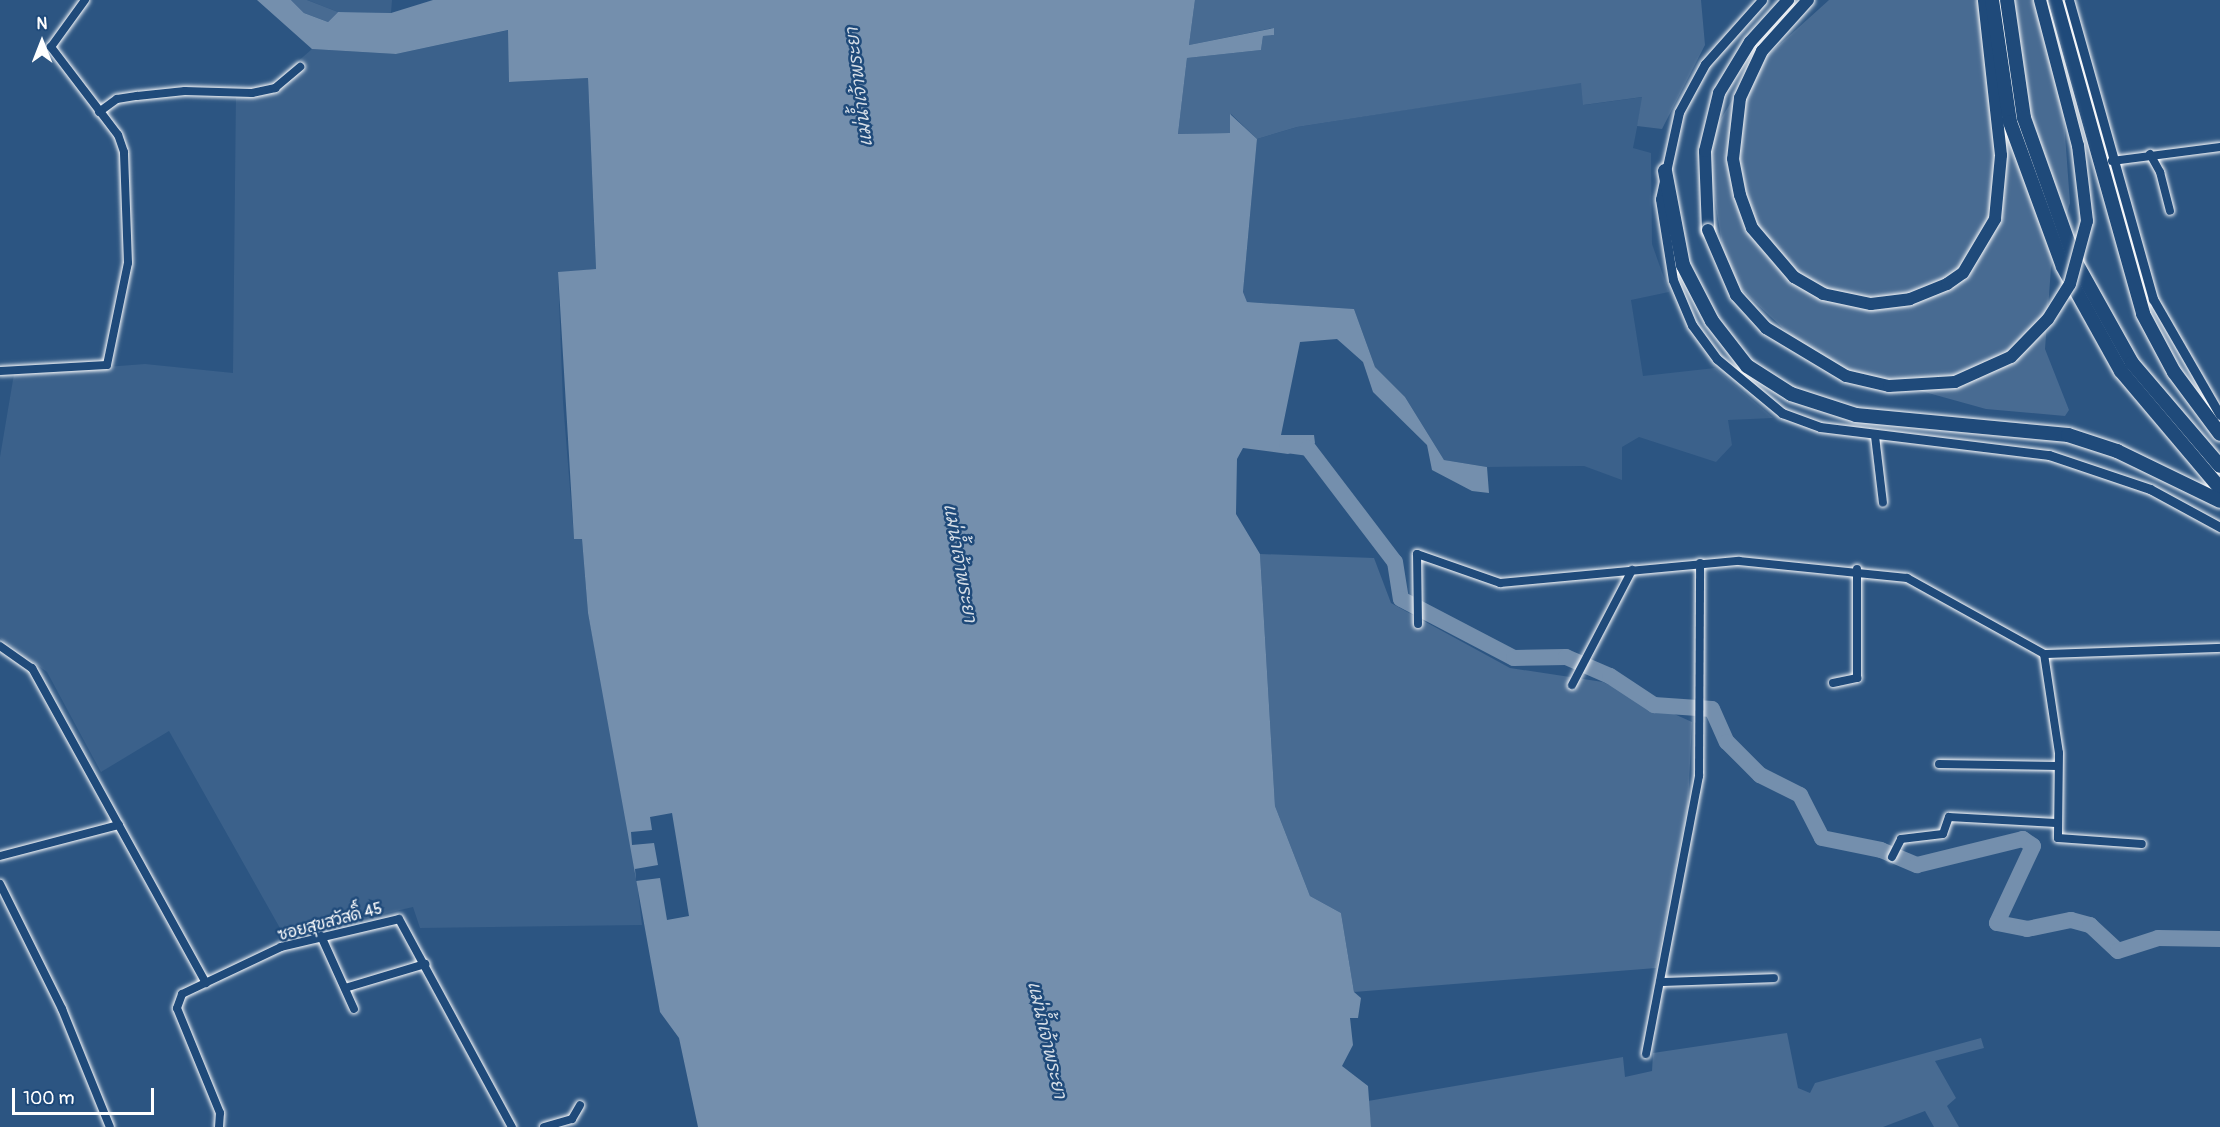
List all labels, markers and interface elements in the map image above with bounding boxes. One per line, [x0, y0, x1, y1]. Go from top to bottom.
north arrow [12, 12, 72, 72]
text: N [37, 14, 47, 34]
water label: แม่น้ำเจ้าพระยา [842, 26, 878, 148]
water label: แม่น้ำเจ้าพระยา [938, 502, 980, 624]
street label: ซอยสุขสวัสดิ์ 45 [276, 899, 384, 945]
water label: แม่น้ำเจ้าพระยา [1022, 979, 1070, 1101]
scale bar [15, 1076, 158, 1114]
text: 100 m [23, 1087, 75, 1110]

